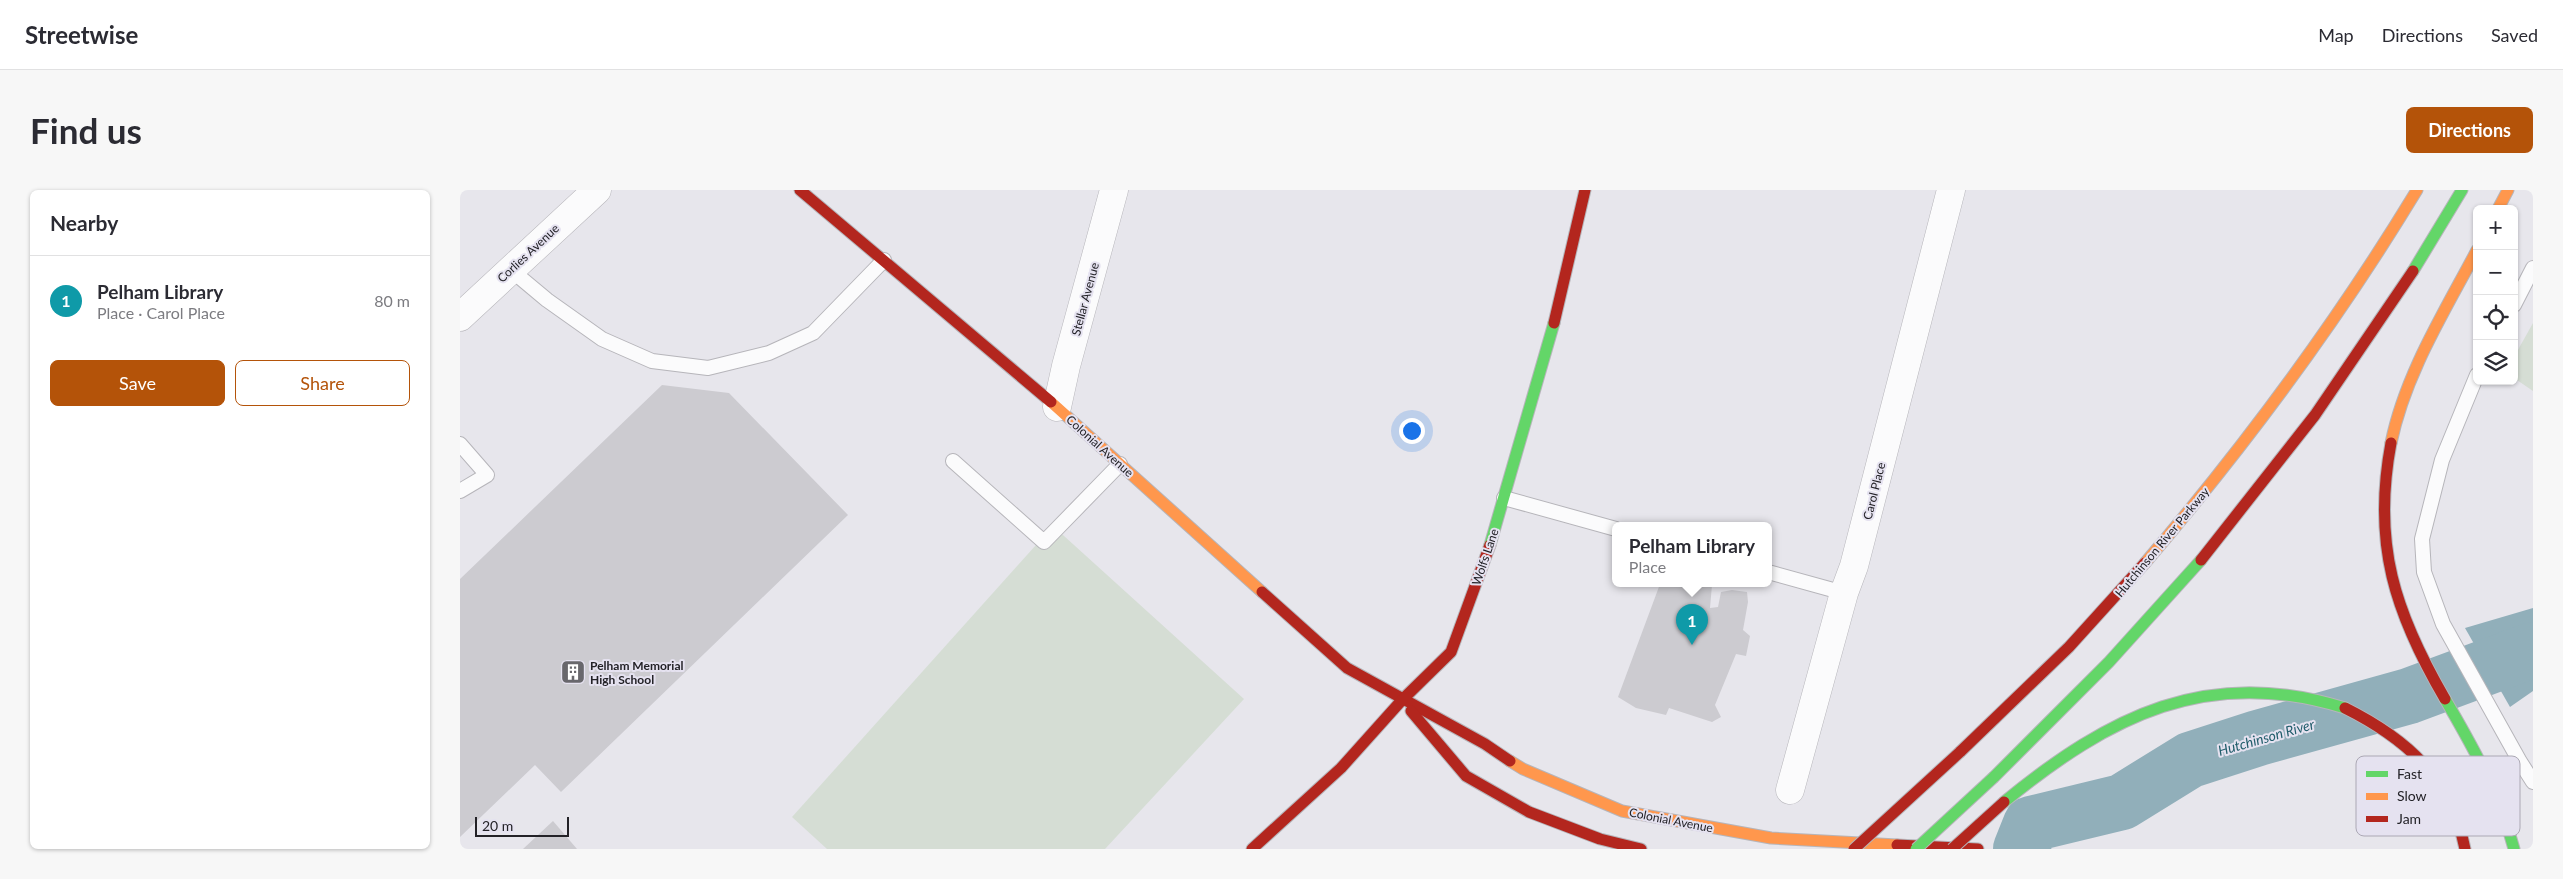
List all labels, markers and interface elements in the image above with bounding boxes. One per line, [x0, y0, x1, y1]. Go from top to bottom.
text: Streetwise [25, 20, 138, 49]
text: Map [2318, 24, 2354, 46]
text: Directions [2382, 24, 2463, 46]
text: Saved [2491, 24, 2538, 46]
button: Directions [2406, 107, 2533, 153]
text: Find us [30, 109, 142, 151]
map controls [2473, 205, 2518, 385]
button: + [2473, 205, 2518, 250]
text: Nearby [50, 210, 118, 235]
street label: Corlies Avenue [494, 221, 562, 285]
button: − [2473, 250, 2518, 295]
street label: Stellar Avenue [1068, 261, 1102, 337]
text: Pelham Library [97, 280, 223, 303]
text: 1 [61, 291, 71, 310]
text: 80 m [374, 291, 410, 310]
button: locate [2473, 295, 2518, 340]
text: Place · Carol Place [97, 303, 225, 322]
button: layers [2473, 340, 2518, 385]
button: Save [50, 360, 225, 406]
button: Share [235, 360, 410, 406]
street label: Colonial Avenue [1063, 412, 1137, 480]
your location [1399, 418, 1425, 444]
street label: Carol Place [1860, 461, 1888, 521]
street label: Hutchinson River Parkway [2112, 484, 2213, 600]
popup [1612, 522, 1772, 587]
street label: Wolfs Lane [1468, 527, 1502, 587]
text: Pelham Library [1629, 534, 1755, 557]
text: Place [1629, 557, 1666, 576]
pin: 1 [1676, 604, 1708, 645]
place label: Pelham Memorial High School [590, 658, 683, 687]
building icon: Pelham Memorial High School [560, 659, 586, 685]
water label: Hutchinson River [2216, 715, 2316, 759]
legend [2356, 756, 2520, 836]
text: Fast [2397, 765, 2422, 782]
text: Slow [2397, 787, 2427, 804]
street label: Colonial Avenue [1628, 805, 1714, 835]
text: Jam [2397, 810, 2421, 827]
scale bar [475, 814, 569, 837]
text: 20 m [482, 817, 513, 834]

